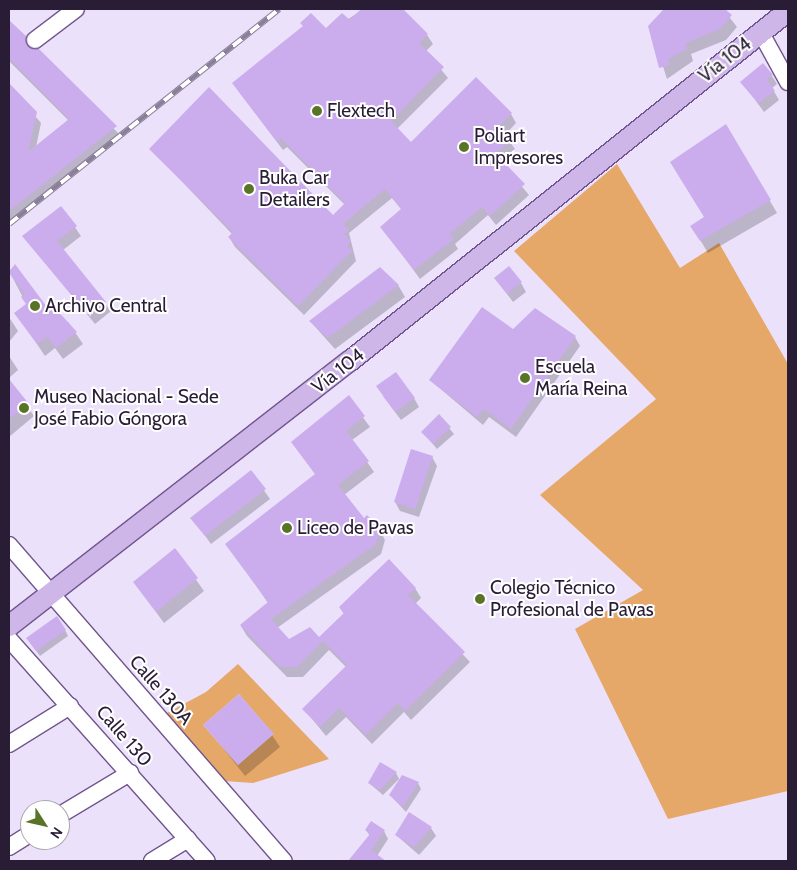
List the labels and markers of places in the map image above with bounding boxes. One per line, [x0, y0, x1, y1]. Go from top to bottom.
place label: Flextech [327, 100, 395, 122]
marker: Flextech [311, 105, 323, 117]
place label: Poliart Impresores [474, 125, 563, 169]
marker: Poliart Impresores [458, 141, 470, 153]
place label: Buka Car Detailers [259, 167, 330, 211]
marker: Buka Car Detailers [243, 183, 255, 195]
place label: Archivo Central [45, 295, 167, 317]
marker: Archivo Central [29, 300, 41, 312]
place label: Escuela María Reina [535, 356, 627, 400]
marker: Escuela María Reina [519, 372, 531, 384]
place label: Museo Nacional - Sede José Fabio Góngora [34, 386, 219, 430]
marker: Museo Nacional - Sede José Fabio Góngora [18, 402, 30, 414]
place label: Liceo de Pavas [297, 517, 414, 539]
marker: Liceo de Pavas [281, 522, 293, 534]
place label: Colegio Técnico Profesional de Pavas [490, 577, 654, 621]
marker: Colegio Técnico Profesional de Pavas [474, 593, 486, 605]

